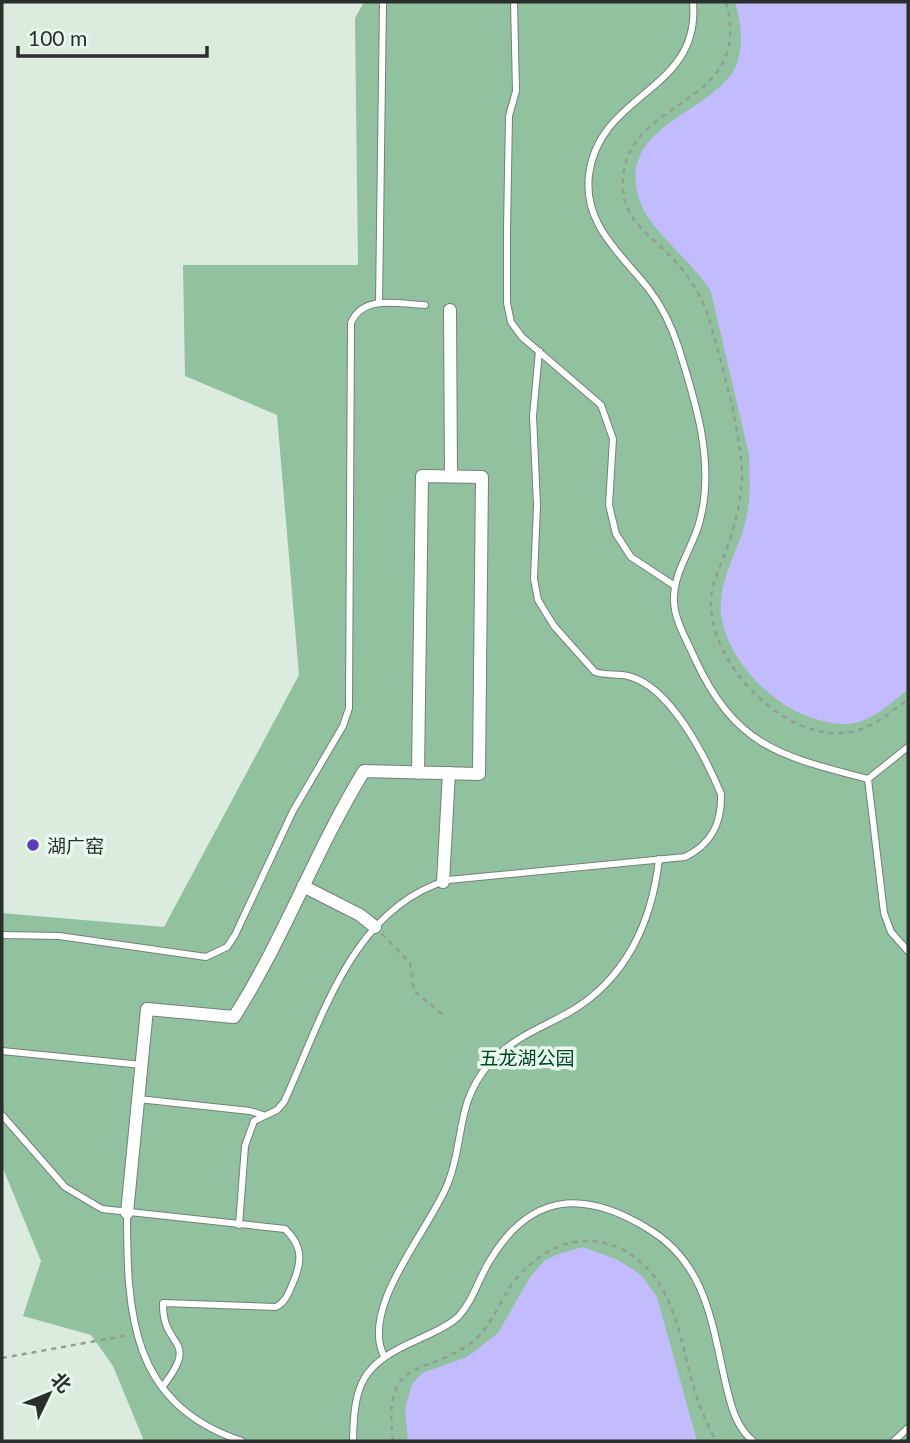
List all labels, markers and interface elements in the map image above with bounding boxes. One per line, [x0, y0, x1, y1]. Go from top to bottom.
scale bar [18, 14, 206, 58]
text: 100 m [28, 25, 87, 50]
place label: 湖广窑 [47, 834, 104, 857]
marker: 湖广窑 [25, 837, 41, 853]
park label: 五龙湖公园 [479, 1046, 575, 1069]
north arrow [14, 1359, 84, 1429]
text: 北 [47, 1367, 77, 1397]

